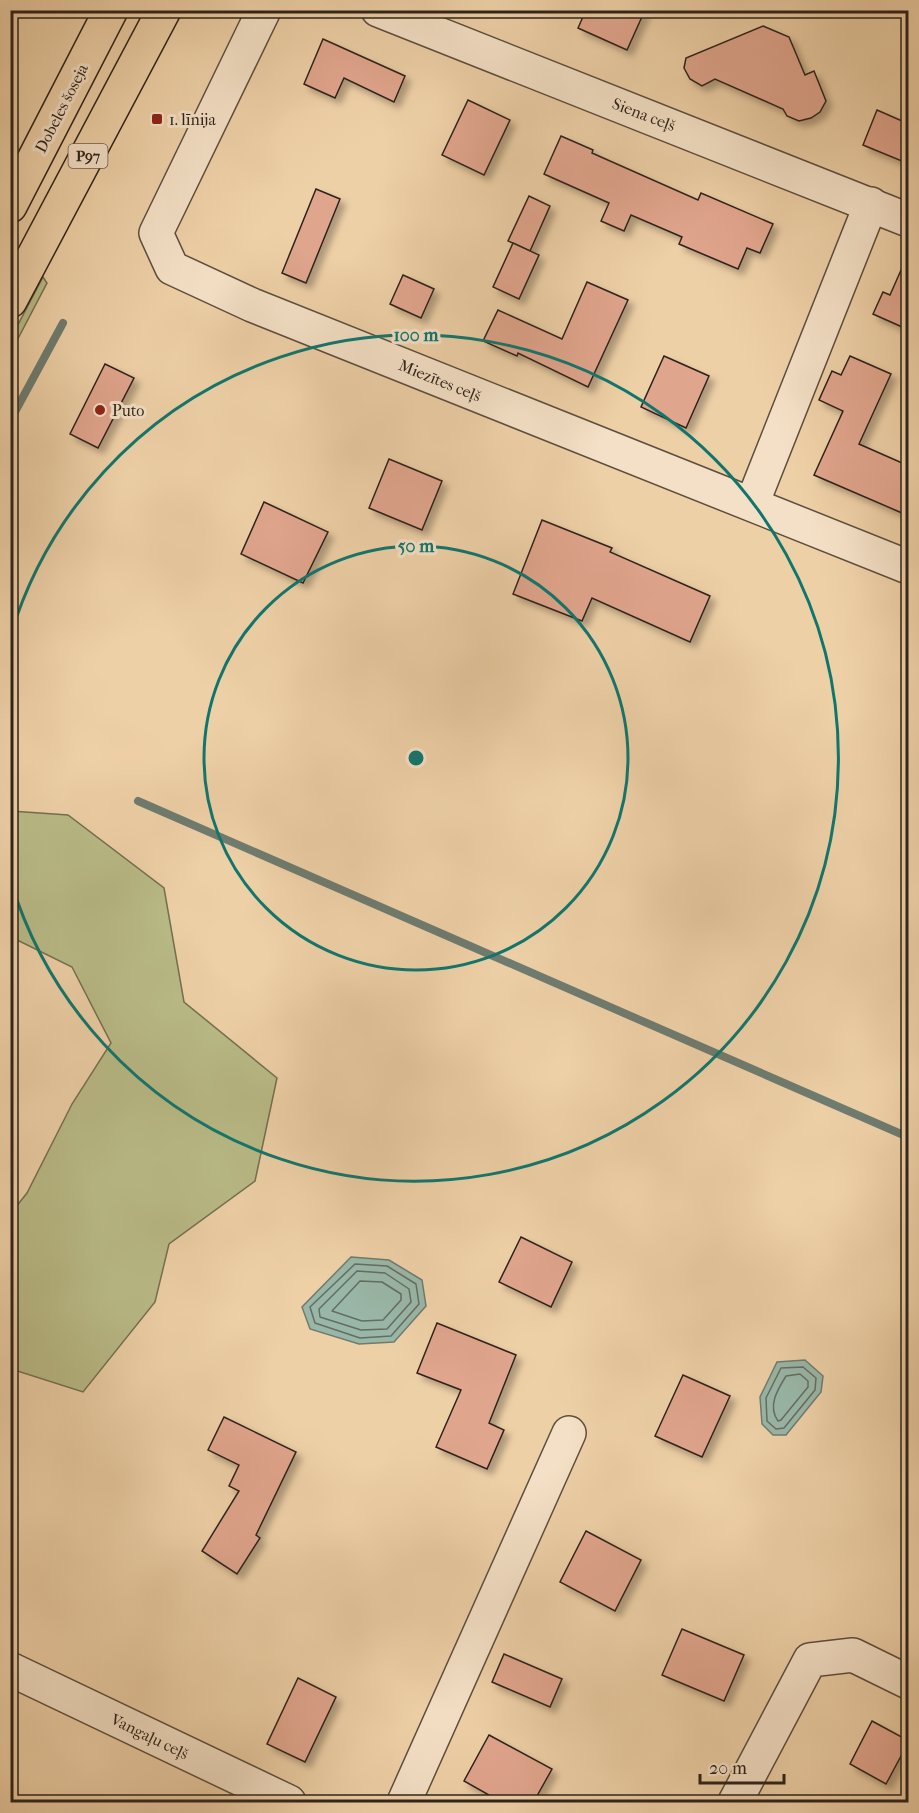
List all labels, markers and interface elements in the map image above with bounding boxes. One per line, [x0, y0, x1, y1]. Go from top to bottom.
street label: Dobeles šoseja [31, 60, 92, 156]
street label: Siena ceļš [609, 94, 678, 136]
place label: 1. līnija [169, 110, 216, 129]
marker: 1. līnija [150, 112, 164, 126]
road number: P97 [68, 144, 107, 168]
text: 100 m [393, 325, 440, 346]
street label: Miezītes ceļš [396, 355, 484, 407]
place label: Puto [112, 401, 144, 420]
marker: Puto [93, 403, 107, 417]
text: 50 m [398, 536, 435, 557]
centre of rings [406, 748, 426, 768]
street label: Vangaļu ceļš [106, 1709, 192, 1764]
scale bar [700, 1747, 784, 1785]
text: 20 m [709, 1758, 747, 1779]

